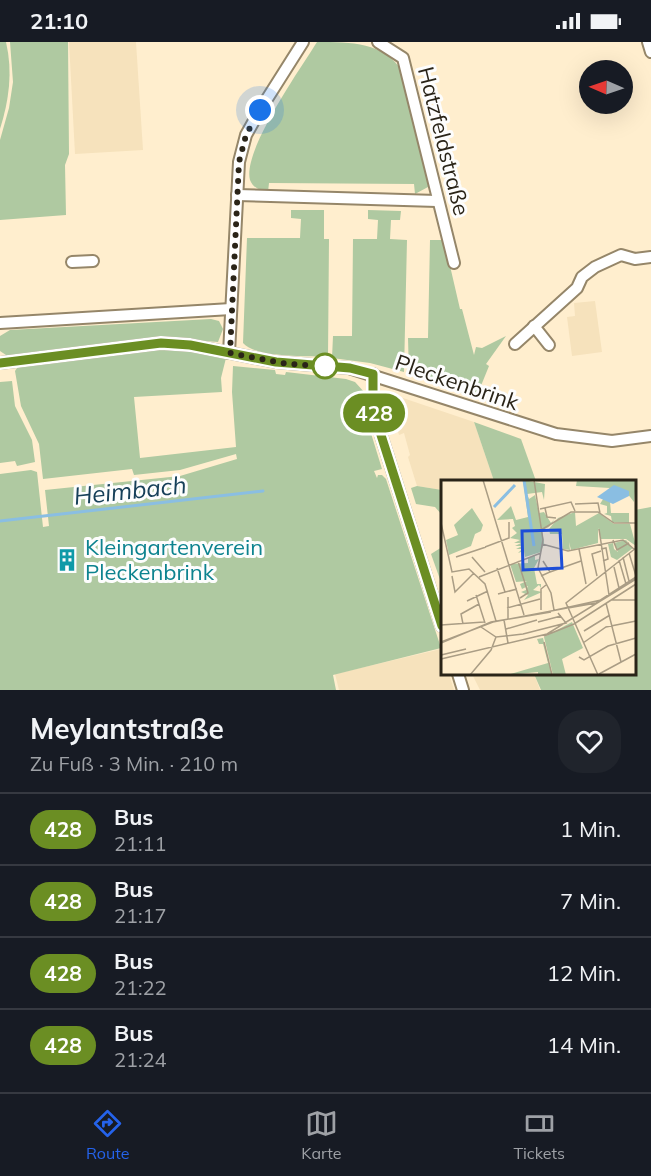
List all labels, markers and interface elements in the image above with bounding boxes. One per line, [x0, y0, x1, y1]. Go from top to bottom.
text: 21:10 [30, 7, 88, 35]
north arrow [579, 60, 633, 114]
map controls [579, 60, 633, 114]
street label: Hatzfeldstraße [412, 64, 476, 218]
your location [245, 95, 275, 125]
street label: Pleckenbrink [391, 348, 523, 416]
unlabelled marker [312, 353, 338, 379]
line badge: 428 [340, 394, 409, 433]
text: 428 [355, 400, 393, 426]
water label: Heimbach [72, 469, 188, 511]
inset map [441, 480, 636, 675]
place label: Kleingartenverein Pleckenbrink [85, 533, 263, 586]
building icon: Kleingartenverein Pleckenbrink [54, 547, 80, 573]
button: heart [558, 710, 621, 773]
text: Meylantstraße [30, 711, 224, 746]
text: Zu Fuß · 3 Min. · 210 m [30, 751, 238, 776]
text: Bus [114, 803, 153, 831]
text: 1 Min. [560, 815, 621, 843]
text: 428 [44, 816, 82, 842]
text: 21:11 [114, 831, 167, 856]
text: Bus [114, 875, 153, 903]
text: 7 Min. [560, 887, 621, 915]
text: 428 [44, 888, 82, 914]
text: 21:17 [114, 903, 167, 928]
text: Bus [114, 947, 153, 975]
text: 12 Min. [547, 959, 621, 987]
text: 428 [44, 960, 82, 986]
text: 21:22 [114, 975, 167, 1000]
text: Bus [114, 1019, 153, 1047]
text: 14 Min. [547, 1031, 621, 1059]
text: 428 [44, 1032, 82, 1058]
text: 21:24 [114, 1047, 167, 1072]
tab: Route [86, 1107, 129, 1163]
tab: Karte [301, 1107, 342, 1163]
tab: Tickets [513, 1107, 565, 1163]

